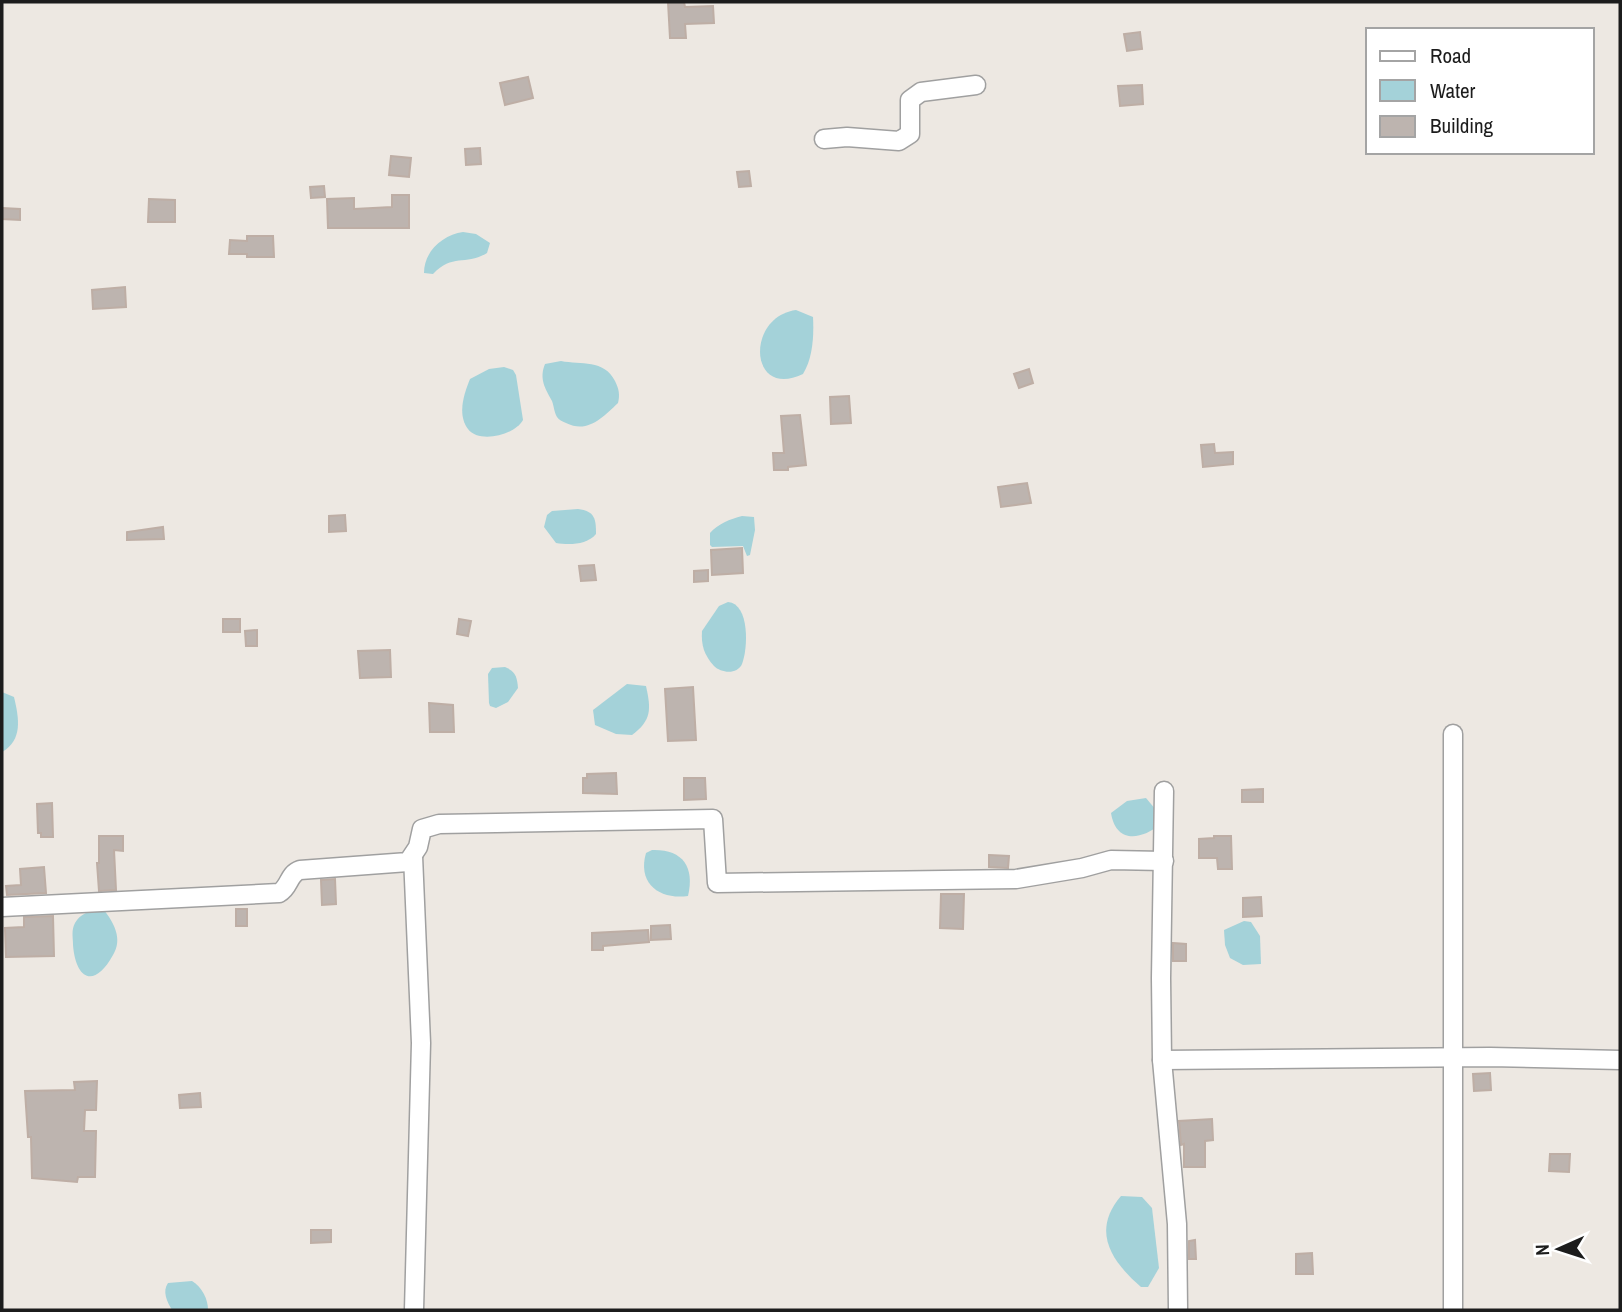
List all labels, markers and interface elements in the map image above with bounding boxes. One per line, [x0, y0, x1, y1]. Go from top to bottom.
legend [1366, 28, 1594, 154]
text: Road [1430, 41, 1471, 70]
text: Water [1430, 76, 1476, 105]
text: Building [1430, 111, 1494, 140]
north arrow [1524, 1214, 1594, 1284]
text: N [1529, 1244, 1555, 1256]

